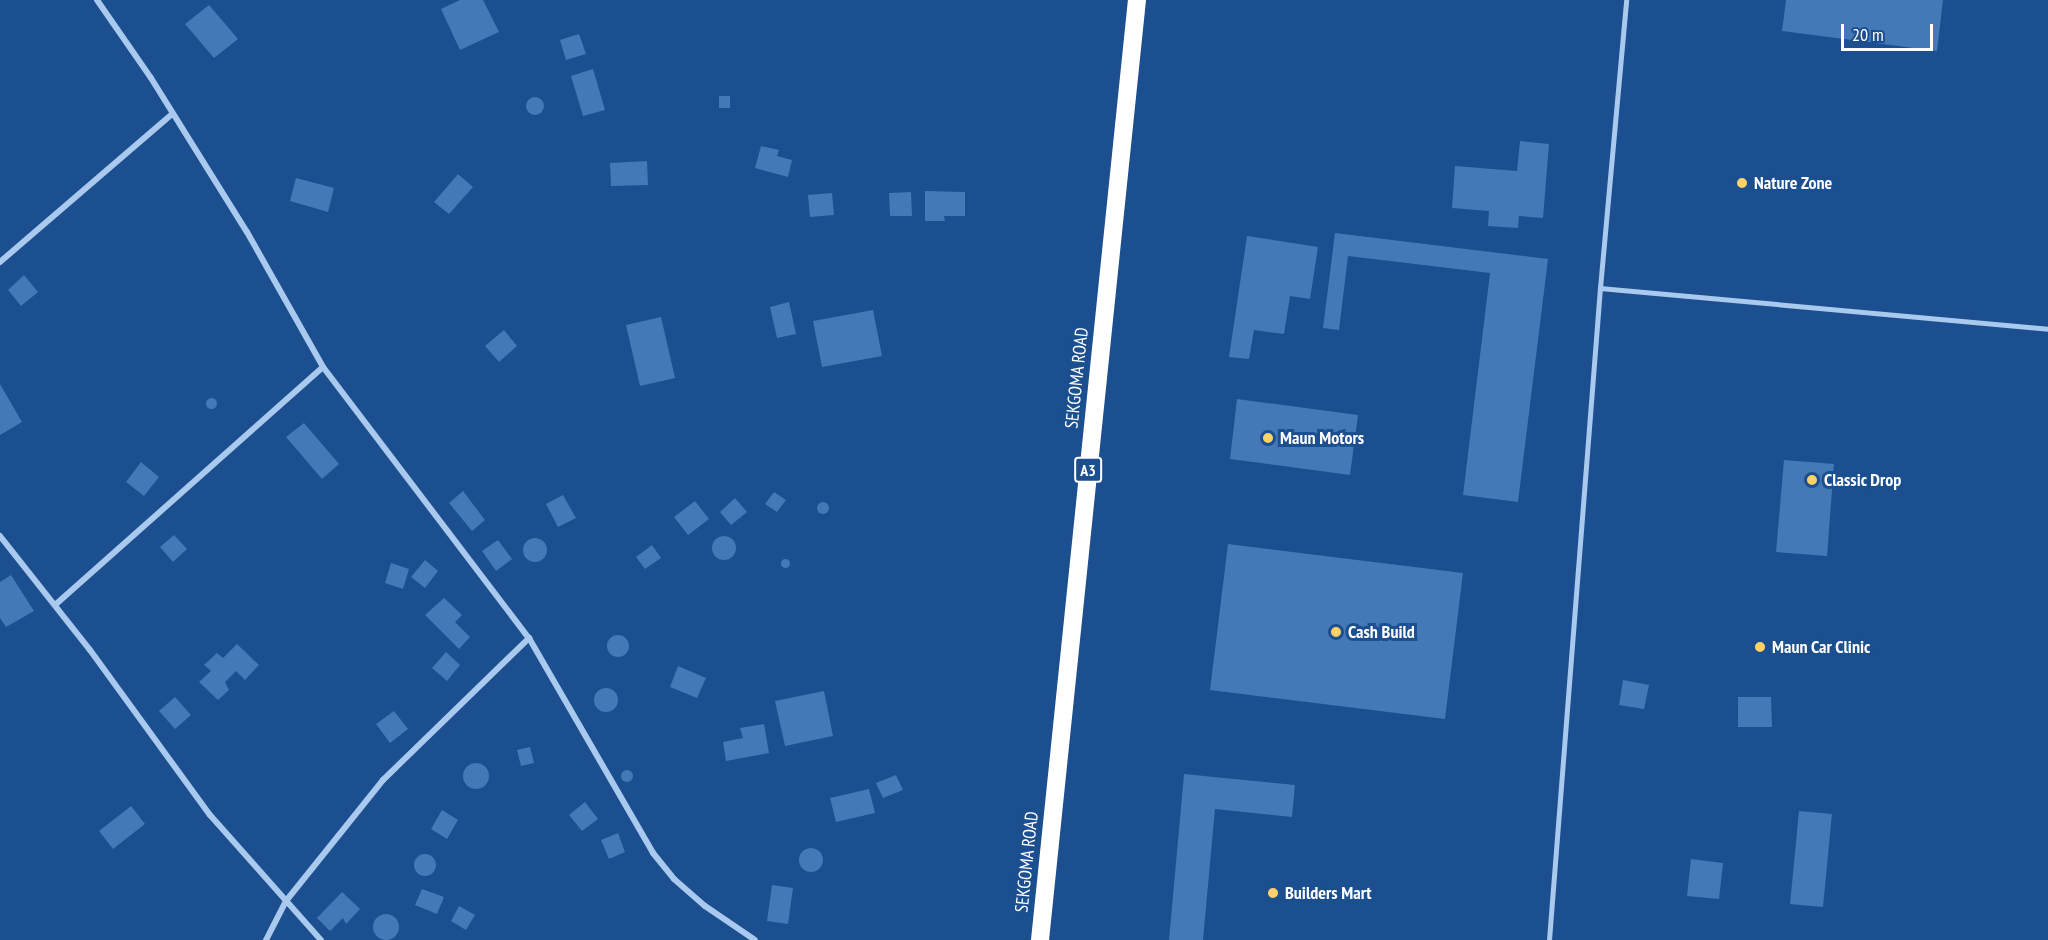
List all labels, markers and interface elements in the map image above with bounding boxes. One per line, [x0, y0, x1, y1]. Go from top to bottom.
scale bar [1844, 12, 1936, 50]
text: 20 m [1852, 23, 1884, 46]
place label: Nature Zone [1754, 172, 1832, 194]
marker: Nature Zone [1735, 176, 1749, 190]
street label: SEKGOMA ROAD [1061, 326, 1093, 430]
place label: Maun Motors [1280, 427, 1364, 449]
marker: Maun Motors [1261, 431, 1275, 445]
road number: A3 [1073, 457, 1103, 483]
place label: Classic Drop [1824, 469, 1902, 491]
marker: Classic Drop [1805, 473, 1819, 487]
place label: Cash Build [1348, 621, 1415, 643]
marker: Cash Build [1329, 625, 1343, 639]
place label: Maun Car Clinic [1772, 636, 1871, 658]
marker: Maun Car Clinic [1753, 640, 1767, 654]
street label: SEKGOMA ROAD [1011, 810, 1043, 914]
place label: Builders Mart [1285, 882, 1372, 904]
marker: Builders Mart [1266, 886, 1280, 900]

